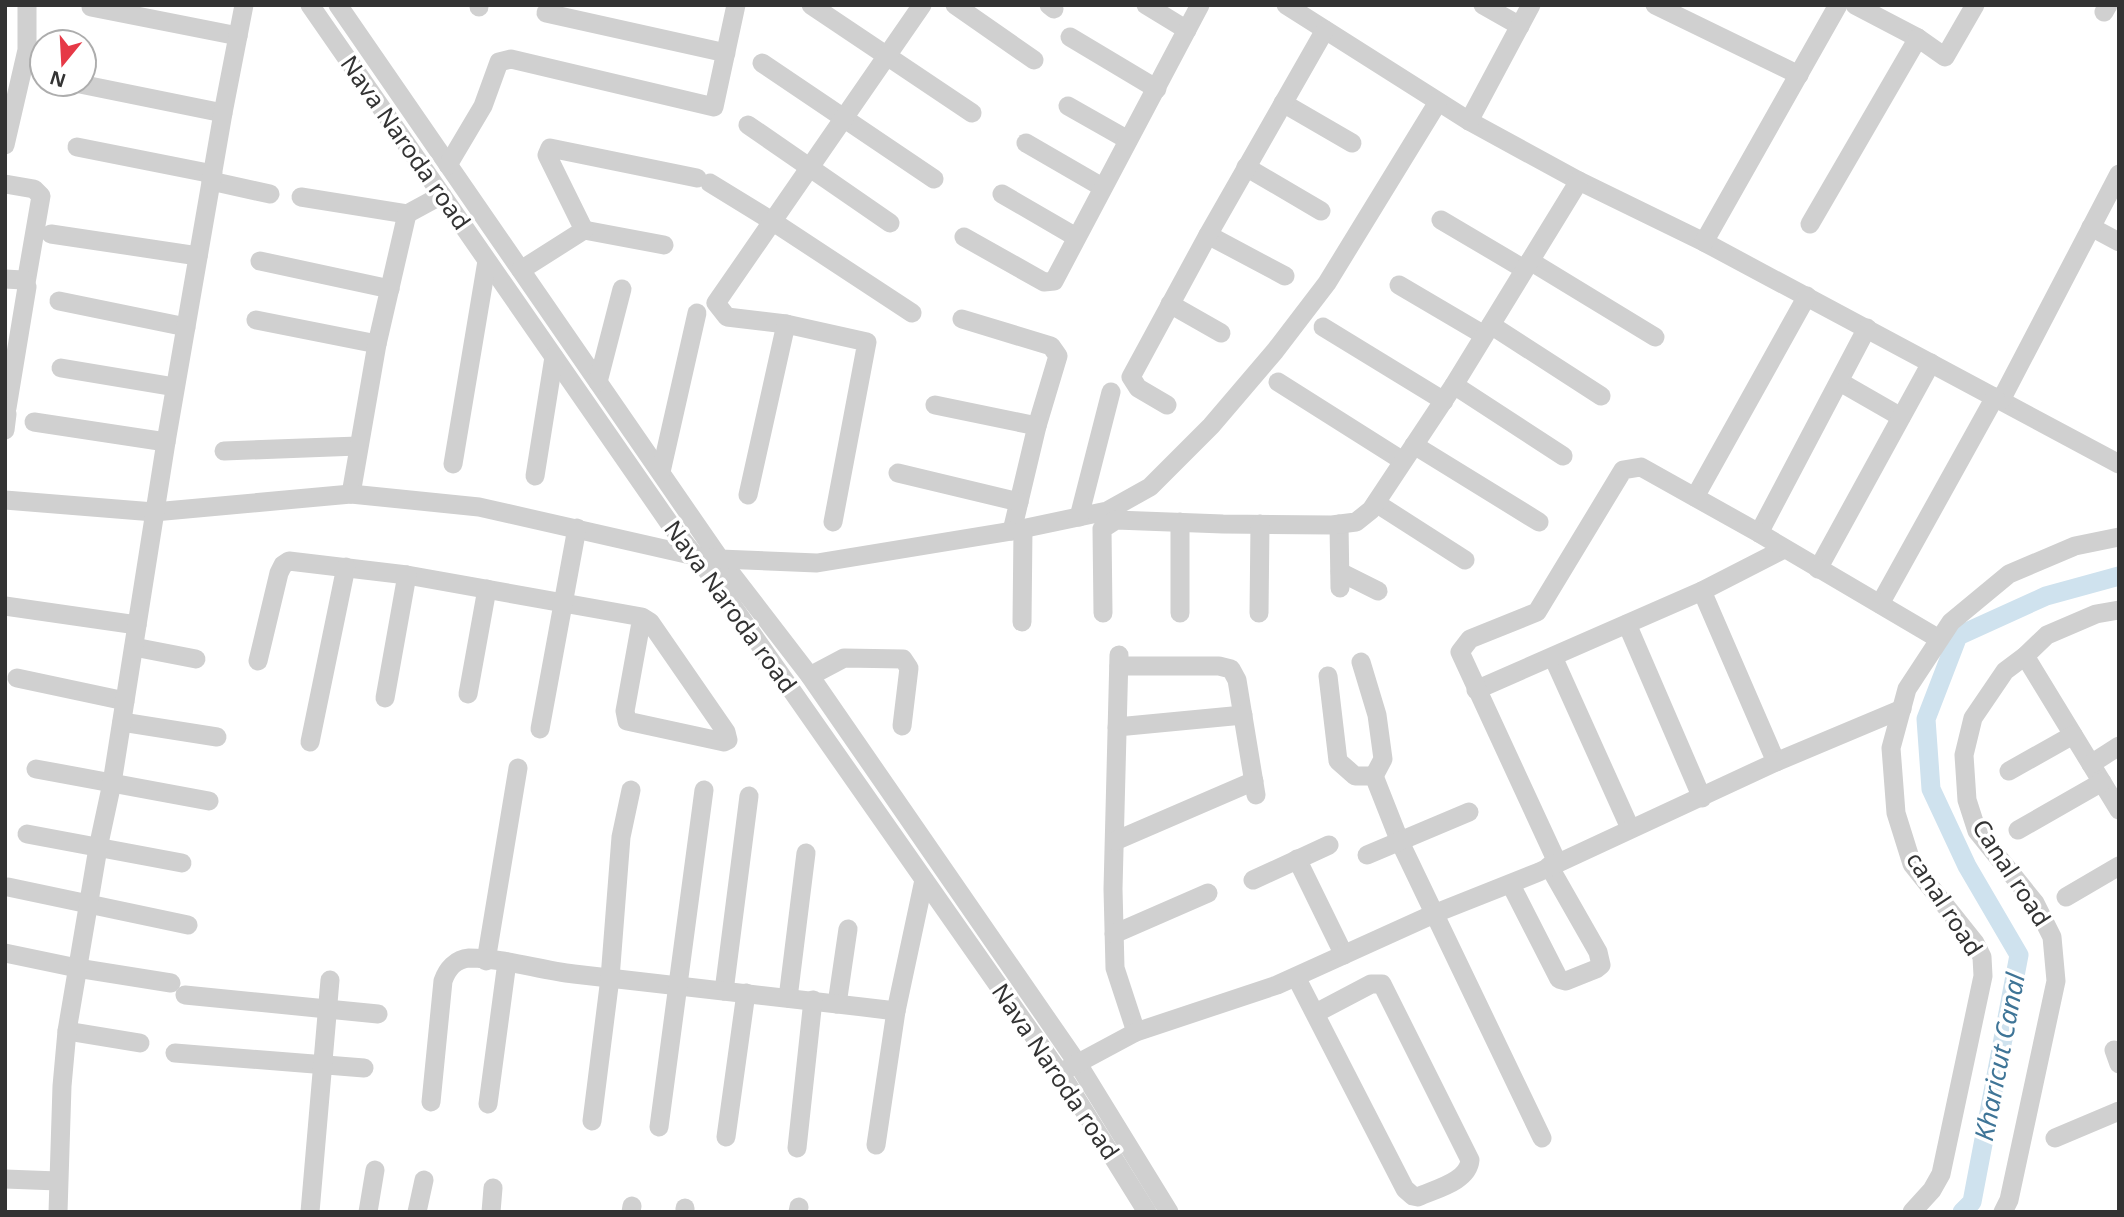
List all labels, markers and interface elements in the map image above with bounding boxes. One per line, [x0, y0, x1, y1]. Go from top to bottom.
north arrow [28, 28, 98, 98]
street label: Nava Naroda road [334, 48, 479, 236]
text: N [46, 64, 69, 94]
street label: Nava Naroda road [657, 513, 805, 699]
street label: Canal road [1965, 812, 2059, 932]
street label: canal road [1899, 845, 1991, 962]
water label: Kharicut Canal [1965, 969, 2033, 1144]
street label: Nava Naroda road [985, 977, 1127, 1166]

